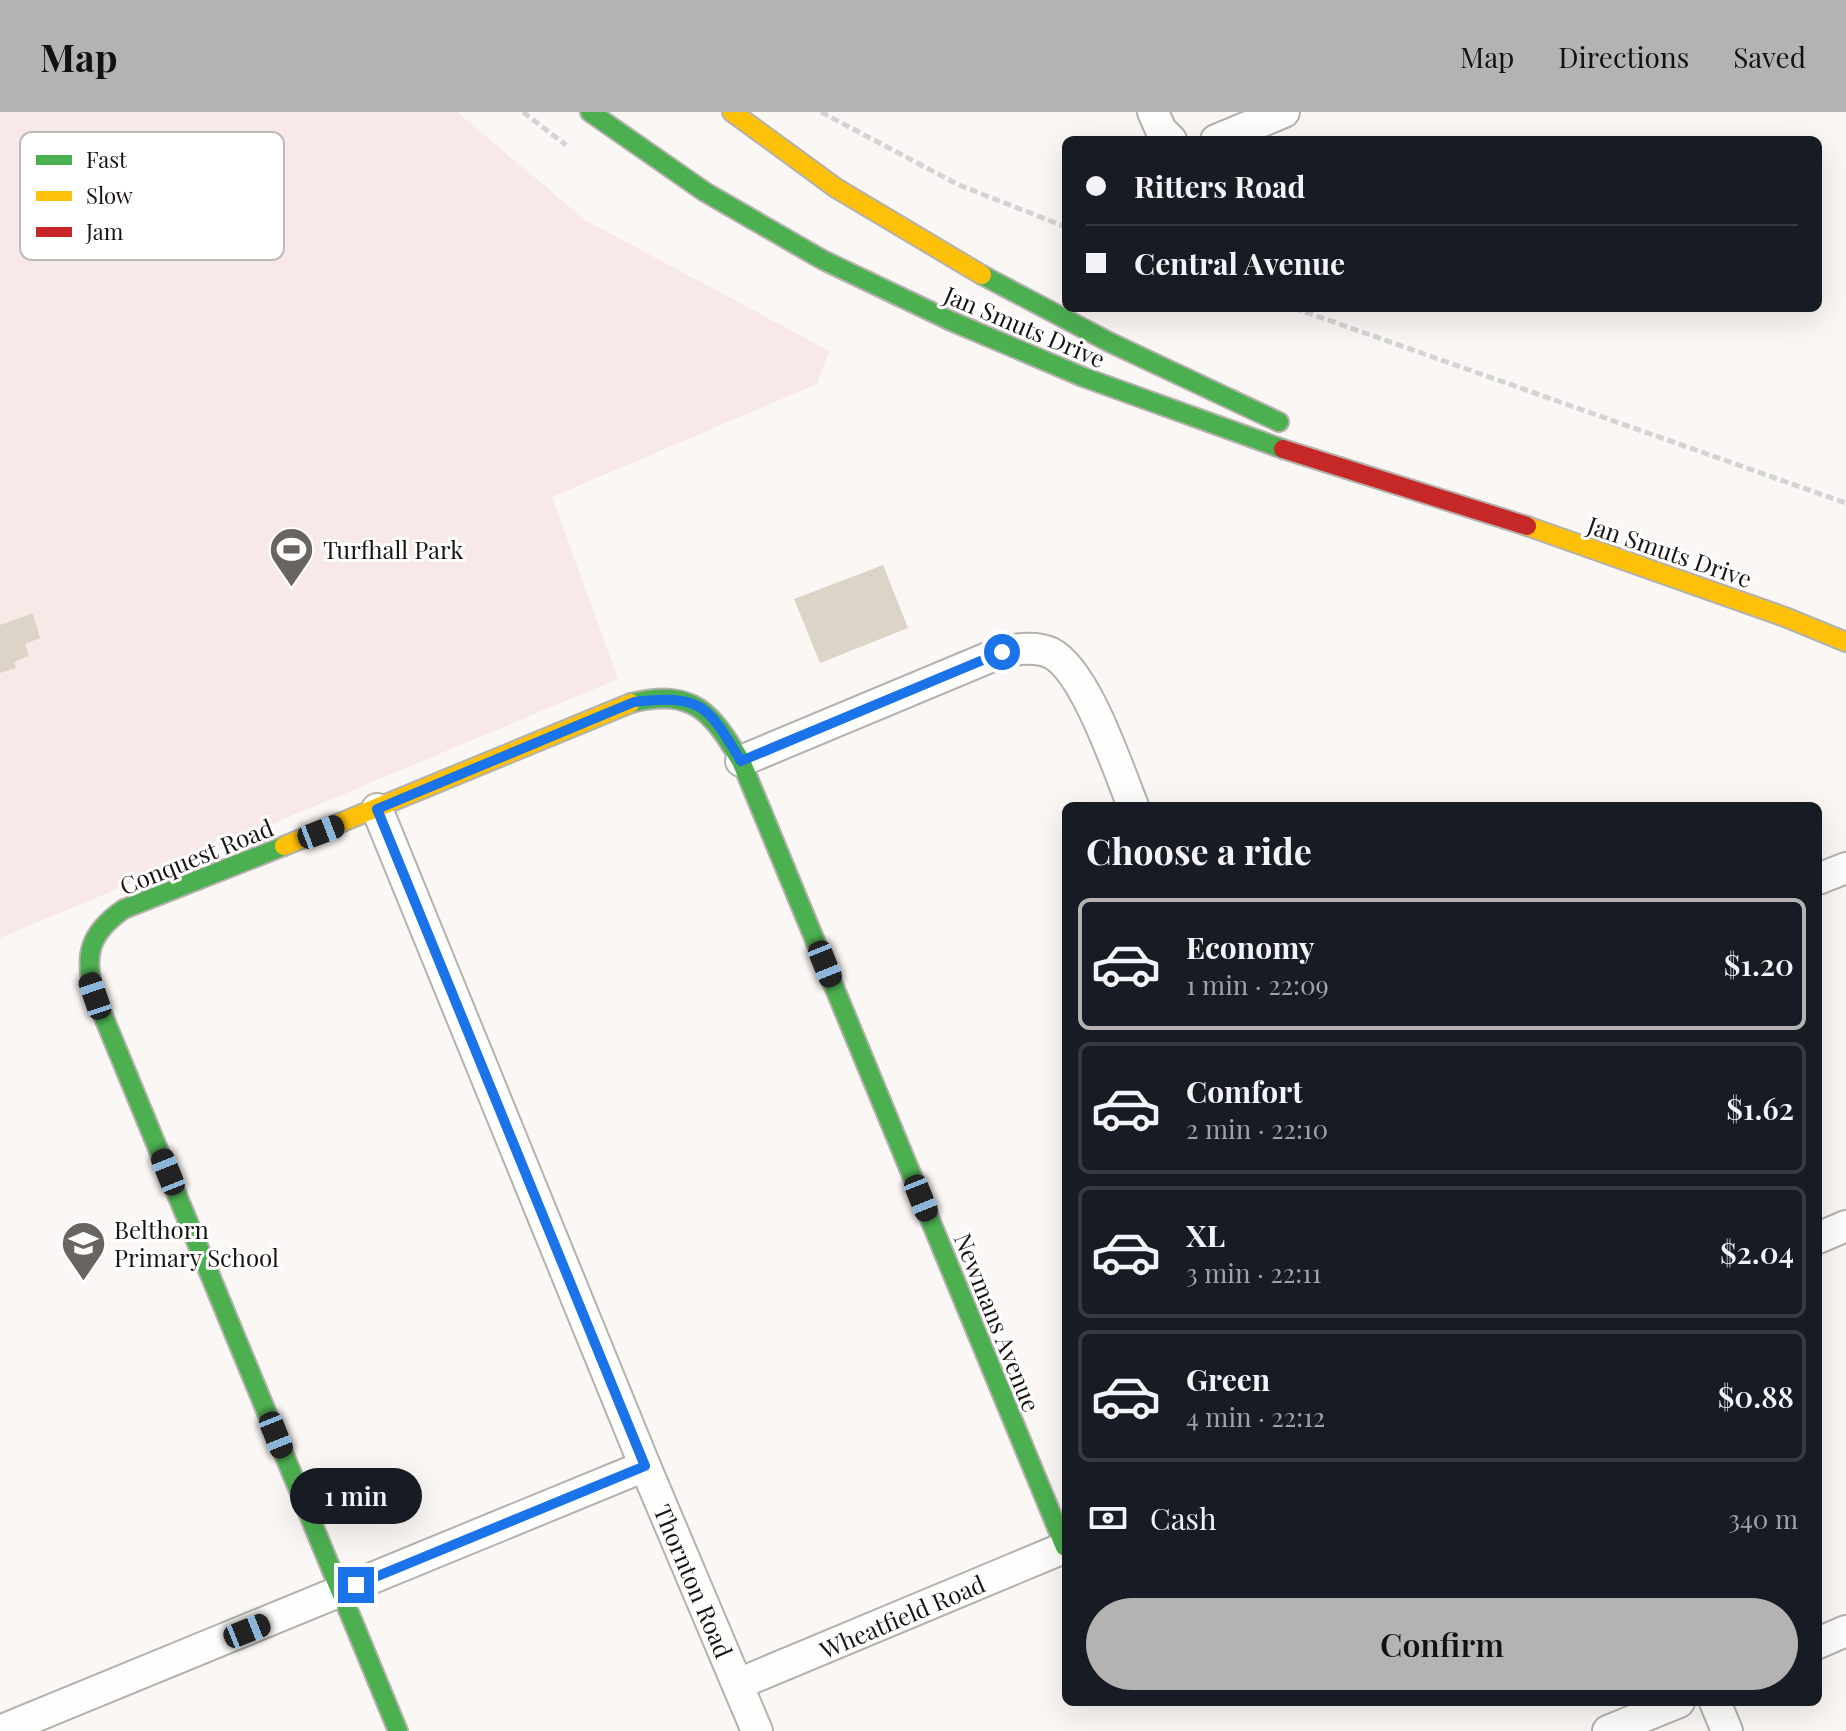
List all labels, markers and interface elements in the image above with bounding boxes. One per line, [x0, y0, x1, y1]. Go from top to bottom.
text: Map [40, 31, 117, 82]
text: Map [1460, 38, 1514, 75]
text: Directions [1558, 38, 1689, 75]
text: Saved [1733, 38, 1806, 75]
legend [20, 132, 284, 260]
text: Fast [86, 144, 128, 174]
text: Ritters Road [1134, 166, 1305, 206]
text: Slow [86, 180, 133, 210]
text: Jam [85, 216, 124, 246]
text: Central Avenue [1134, 243, 1345, 283]
street label: Jan Smuts Drive [939, 277, 1110, 374]
street label: Jan Smuts Drive [1583, 508, 1756, 594]
sports icon: Turfhall Park [268, 525, 316, 588]
place label: Turfhall Park [323, 533, 464, 565]
route start [984, 634, 1020, 670]
street label: Conquest Road [114, 811, 278, 901]
car [294, 812, 348, 852]
text: Choose a ride [1086, 826, 1312, 874]
text: Economy [1186, 927, 1315, 967]
icon: car [1090, 928, 1162, 1000]
car [805, 937, 845, 991]
text: $1.20 [1724, 944, 1794, 984]
text: 1 min · 22:09 [1186, 967, 1329, 1002]
car [76, 969, 114, 1023]
text: Comfort [1186, 1071, 1303, 1111]
icon: car [1090, 1072, 1162, 1144]
text: $1.62 [1726, 1088, 1794, 1128]
text: 2 min · 22:10 [1186, 1111, 1328, 1146]
car [148, 1145, 188, 1199]
car [901, 1171, 941, 1225]
place label: Belthorn Primary School [114, 1213, 279, 1273]
text: XL [1186, 1215, 1225, 1255]
icon: car [1090, 1216, 1162, 1288]
school or university icon: Belthorn Primary School [59, 1219, 107, 1282]
street label: Newmans Avenue [948, 1228, 1048, 1416]
text: $2.04 [1720, 1232, 1794, 1272]
text: 3 min · 22:11 [1186, 1255, 1321, 1290]
text: Green [1186, 1359, 1270, 1399]
icon: car [1090, 1360, 1162, 1432]
text: $0.88 [1718, 1376, 1794, 1416]
text: 4 min · 22:12 [1186, 1399, 1325, 1434]
car [256, 1408, 296, 1462]
callout: 1 min [290, 1469, 422, 1525]
text: 1 min [324, 1478, 388, 1513]
icon: cash [1086, 1496, 1130, 1540]
text: Cash [1150, 1498, 1217, 1538]
street label: Thornton Road [647, 1499, 741, 1663]
text: 340 m [1728, 1501, 1798, 1536]
route end [338, 1567, 374, 1603]
street label: Wheatfield Road [814, 1567, 990, 1666]
button: Confirm [1086, 1598, 1798, 1690]
car [220, 1611, 274, 1651]

